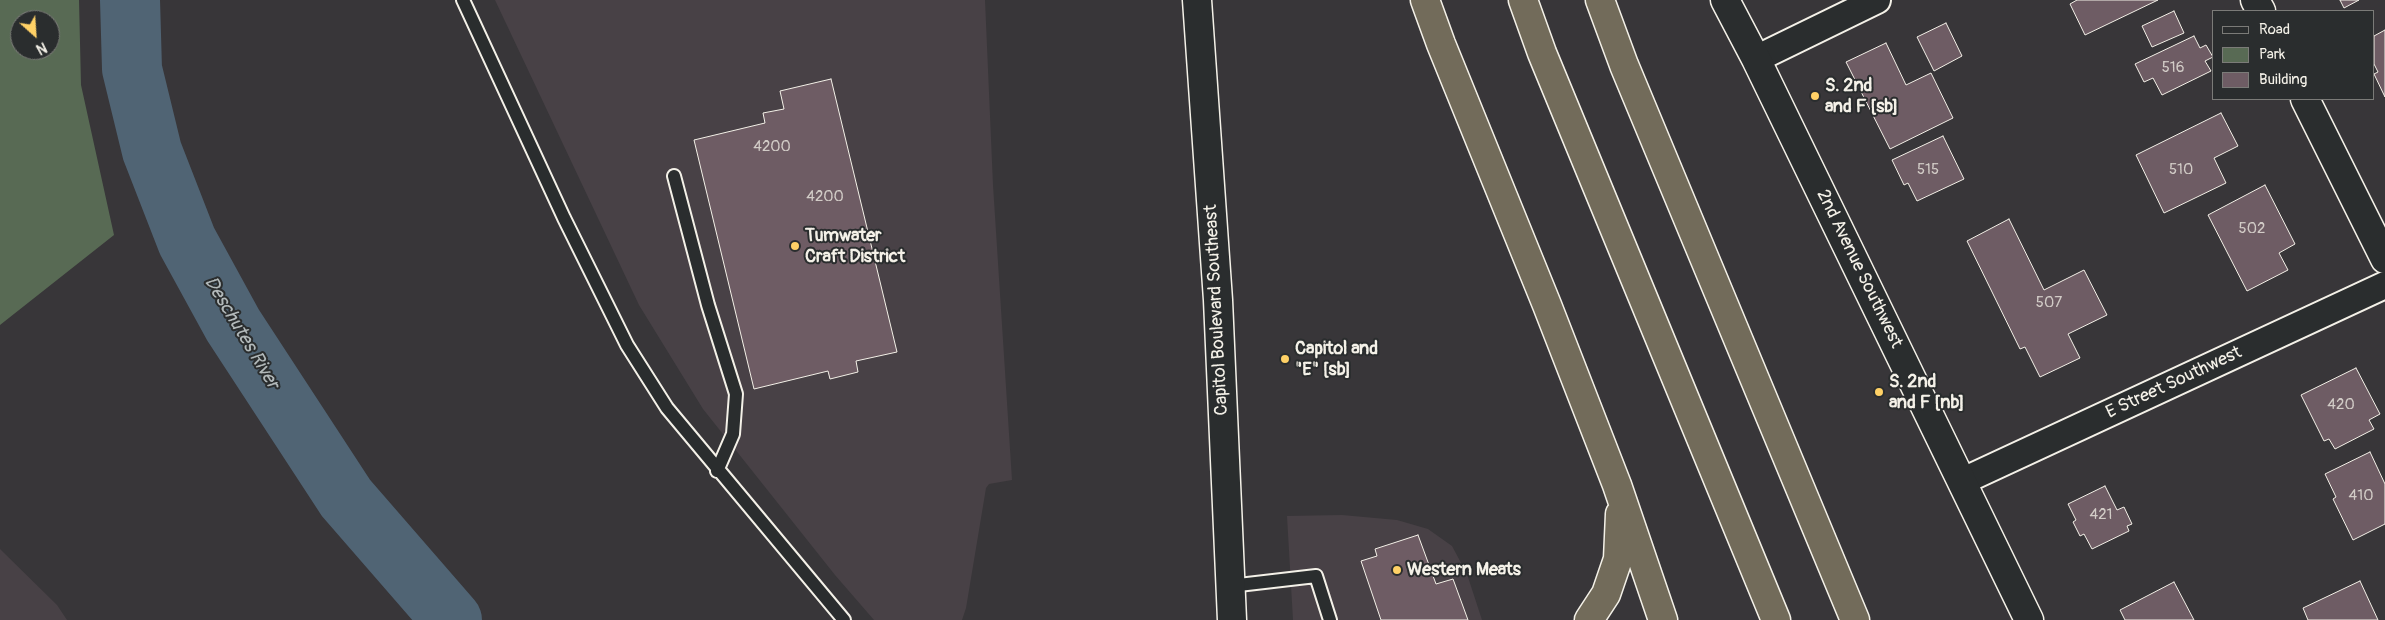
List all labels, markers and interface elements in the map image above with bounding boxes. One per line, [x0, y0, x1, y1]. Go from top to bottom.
north arrow [10, 10, 60, 60]
legend [2212, 10, 2375, 100]
text: Road [2259, 20, 2290, 39]
text: N [33, 38, 49, 58]
text: Park [2259, 45, 2285, 64]
house number: 516 [2162, 59, 2184, 77]
text: Building [2259, 70, 2307, 89]
place label: S. 2nd and F [sb] [1825, 75, 1899, 118]
marker: S. 2nd and F [sb] [1809, 90, 1821, 102]
house number: 4200 [753, 138, 791, 156]
house number: 515 [1917, 161, 1939, 179]
house number: 510 [2169, 161, 2193, 179]
street label: 2nd Avenue Southwest [1811, 186, 1907, 352]
house number: 4200 [806, 188, 844, 206]
street label: Capitol Boulevard Southeast [1201, 204, 1233, 416]
house number: 502 [2239, 220, 2265, 238]
place label: Tumwater Craft District [805, 225, 905, 268]
marker: Tumwater Craft District [789, 240, 801, 252]
water label: Deschutes River [198, 273, 284, 393]
house number: 507 [2036, 294, 2062, 312]
place label: Capitol and "E" [sb] [1295, 338, 1378, 380]
street label: E Street Southwest [2103, 342, 2245, 424]
marker: Capitol and "E" [sb] [1279, 353, 1291, 365]
place label: S. 2nd and F [nb] [1889, 371, 1965, 414]
marker: S. 2nd and F [nb] [1873, 386, 1885, 398]
house number: 420 [2327, 396, 2355, 414]
house number: 410 [2349, 487, 2373, 505]
house number: 421 [2090, 506, 2112, 524]
place label: Western Meats [1407, 559, 1521, 581]
marker: Western Meats [1391, 564, 1403, 576]

